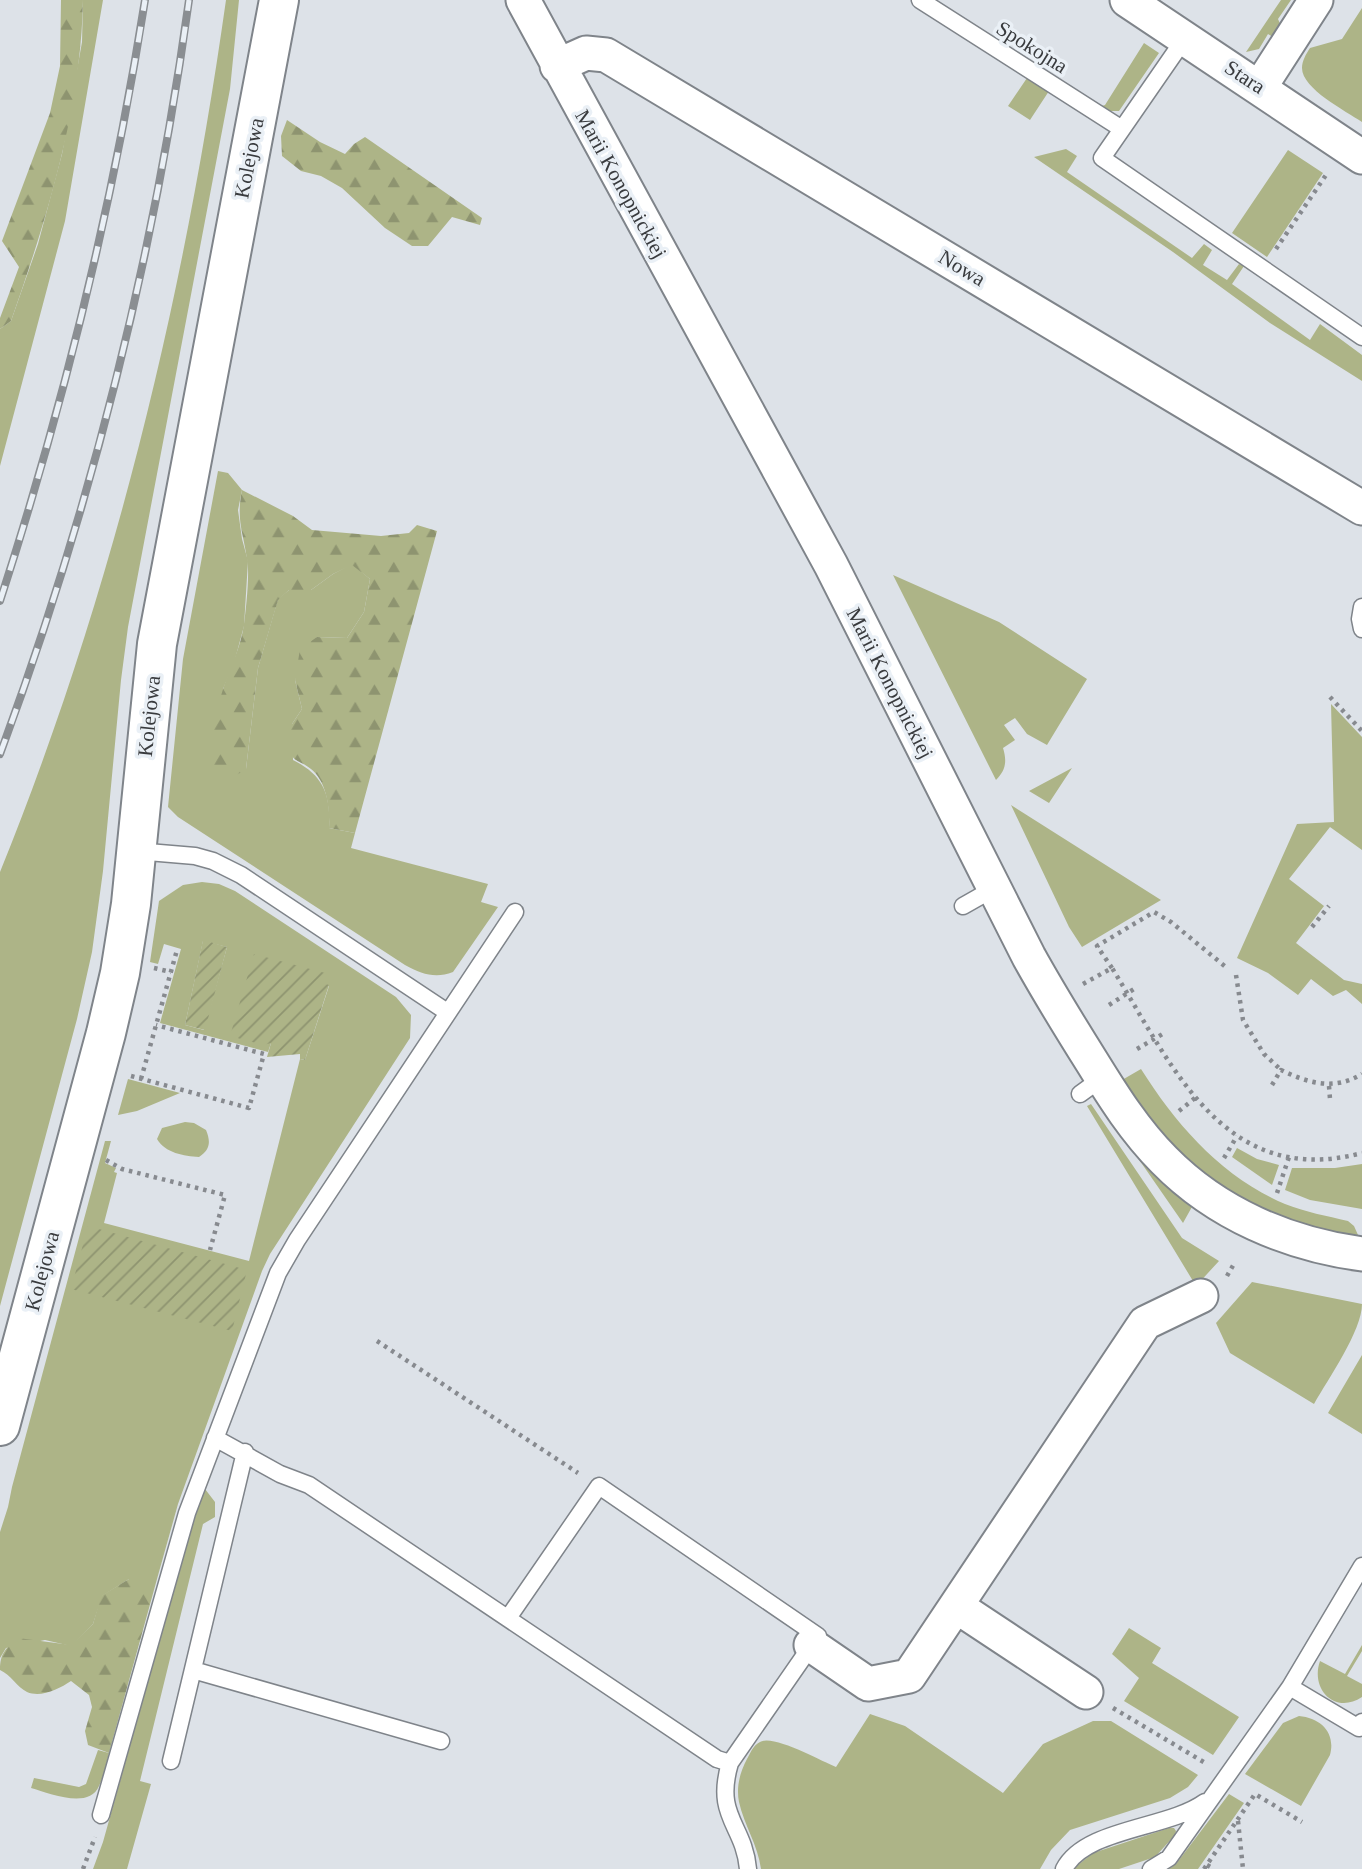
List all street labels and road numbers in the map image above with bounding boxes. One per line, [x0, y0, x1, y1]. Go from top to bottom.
street label: Spokojna [992, 16, 1073, 79]
street label: Stara [1220, 55, 1270, 99]
street label: Marii Konopnickiej [570, 105, 672, 263]
street label: Kolejowa [229, 115, 269, 200]
street label: Nowa [934, 245, 990, 292]
street label: Marii Konopnickiej [842, 604, 938, 762]
street label: Kolejowa [133, 673, 165, 758]
street label: Kolejowa [20, 1228, 64, 1314]

